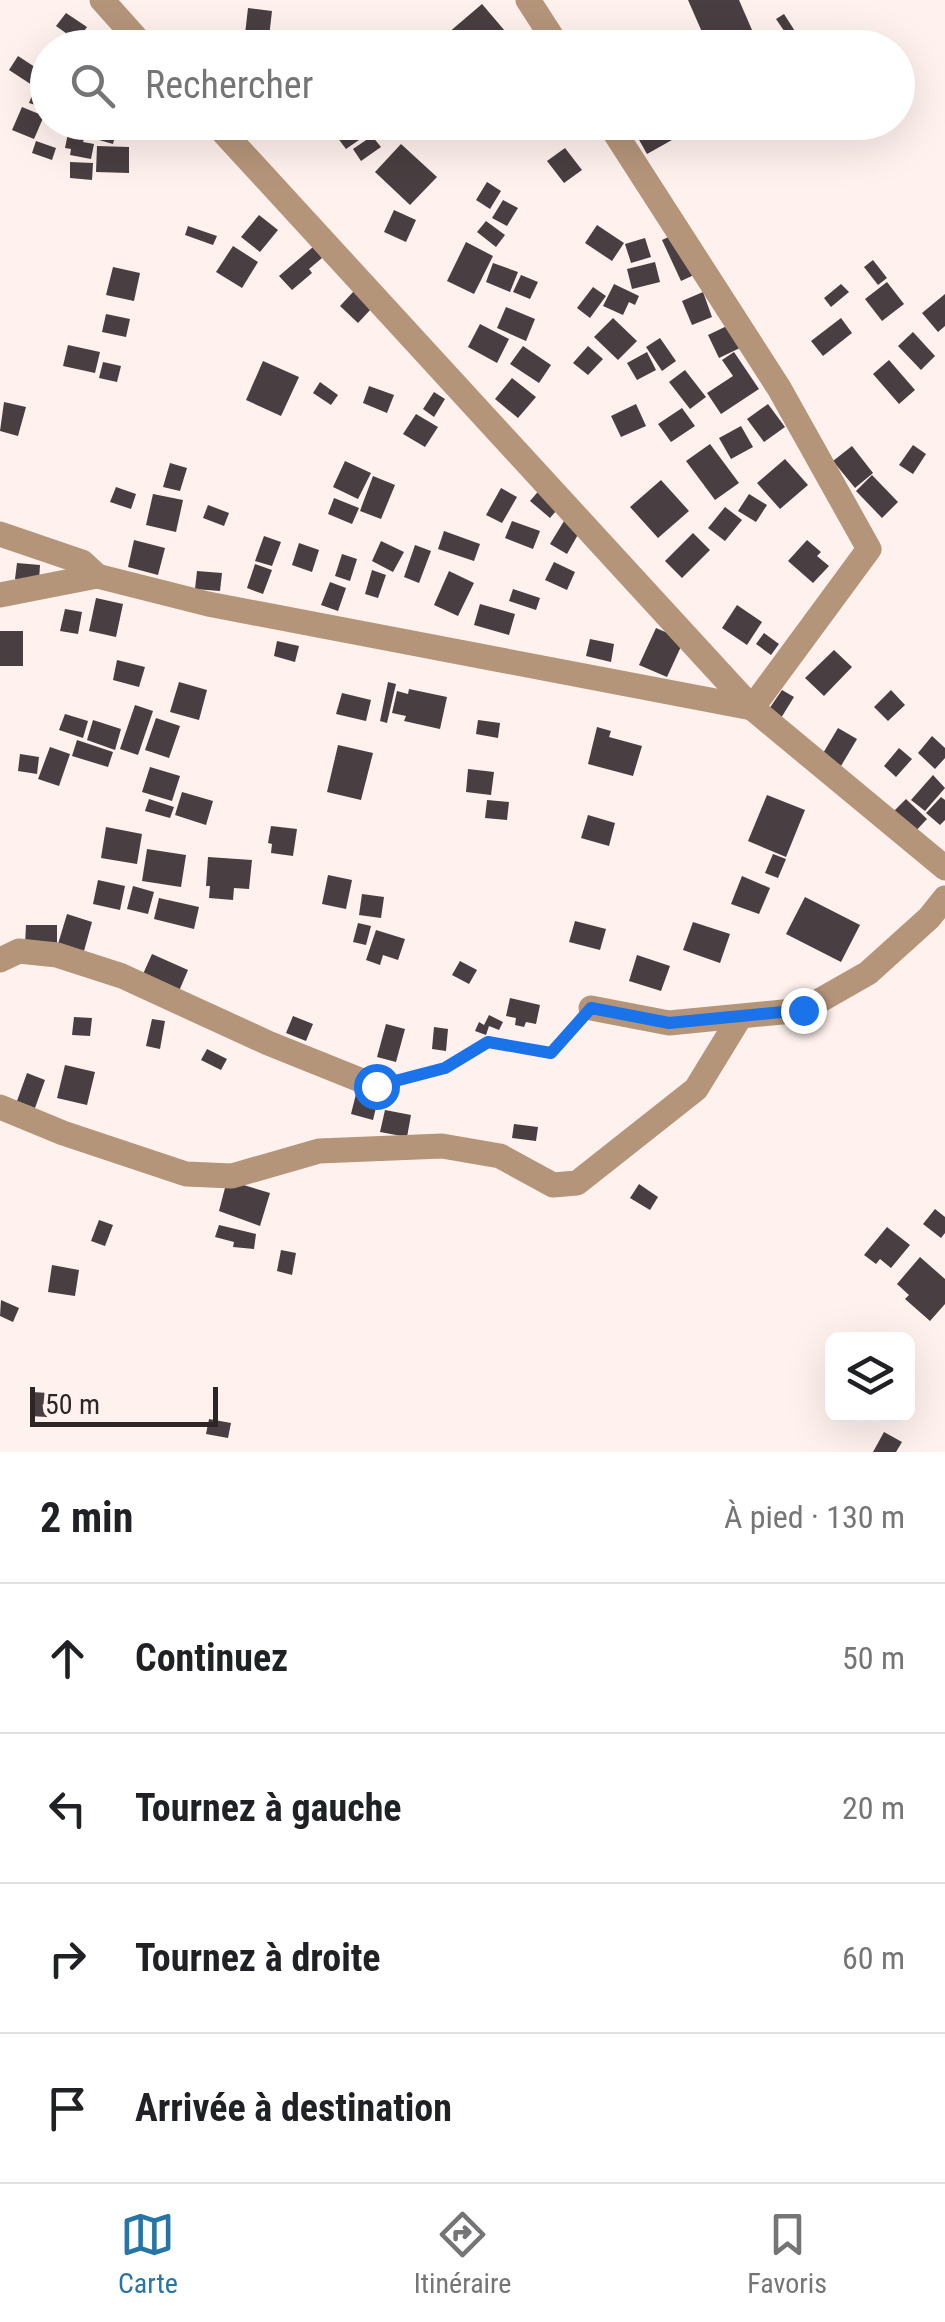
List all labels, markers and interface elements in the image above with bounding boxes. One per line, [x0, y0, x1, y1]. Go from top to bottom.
search box [30, 30, 915, 140]
icon: search [65, 58, 120, 113]
text: Rechercher [145, 63, 313, 107]
route end [781, 988, 827, 1034]
route start [354, 1064, 400, 1110]
map controls [825, 1332, 915, 1422]
button: layers [825, 1332, 915, 1422]
scale bar [30, 1382, 218, 1426]
text: 50 m [45, 1388, 100, 1421]
text: 2 min [40, 1493, 133, 1542]
text: À pied · 130 m [724, 1498, 905, 1536]
icon: ahead [40, 1631, 95, 1686]
text: Continuez [135, 1636, 288, 1680]
text: 50 m [842, 1639, 905, 1677]
icon: left [40, 1781, 95, 1836]
text: Tournez à gauche [135, 1786, 402, 1830]
text: 20 m [842, 1789, 905, 1827]
icon: right [40, 1931, 95, 1986]
text: Tournez à droite [135, 1936, 381, 1980]
text: 60 m [842, 1939, 905, 1977]
icon: arrive [40, 2081, 95, 2136]
text: Arrivée à destination [135, 2086, 452, 2130]
tab: Carte [118, 2207, 178, 2300]
tab: Itinéraire [414, 2207, 511, 2300]
tab: Favoris [747, 2207, 827, 2300]

